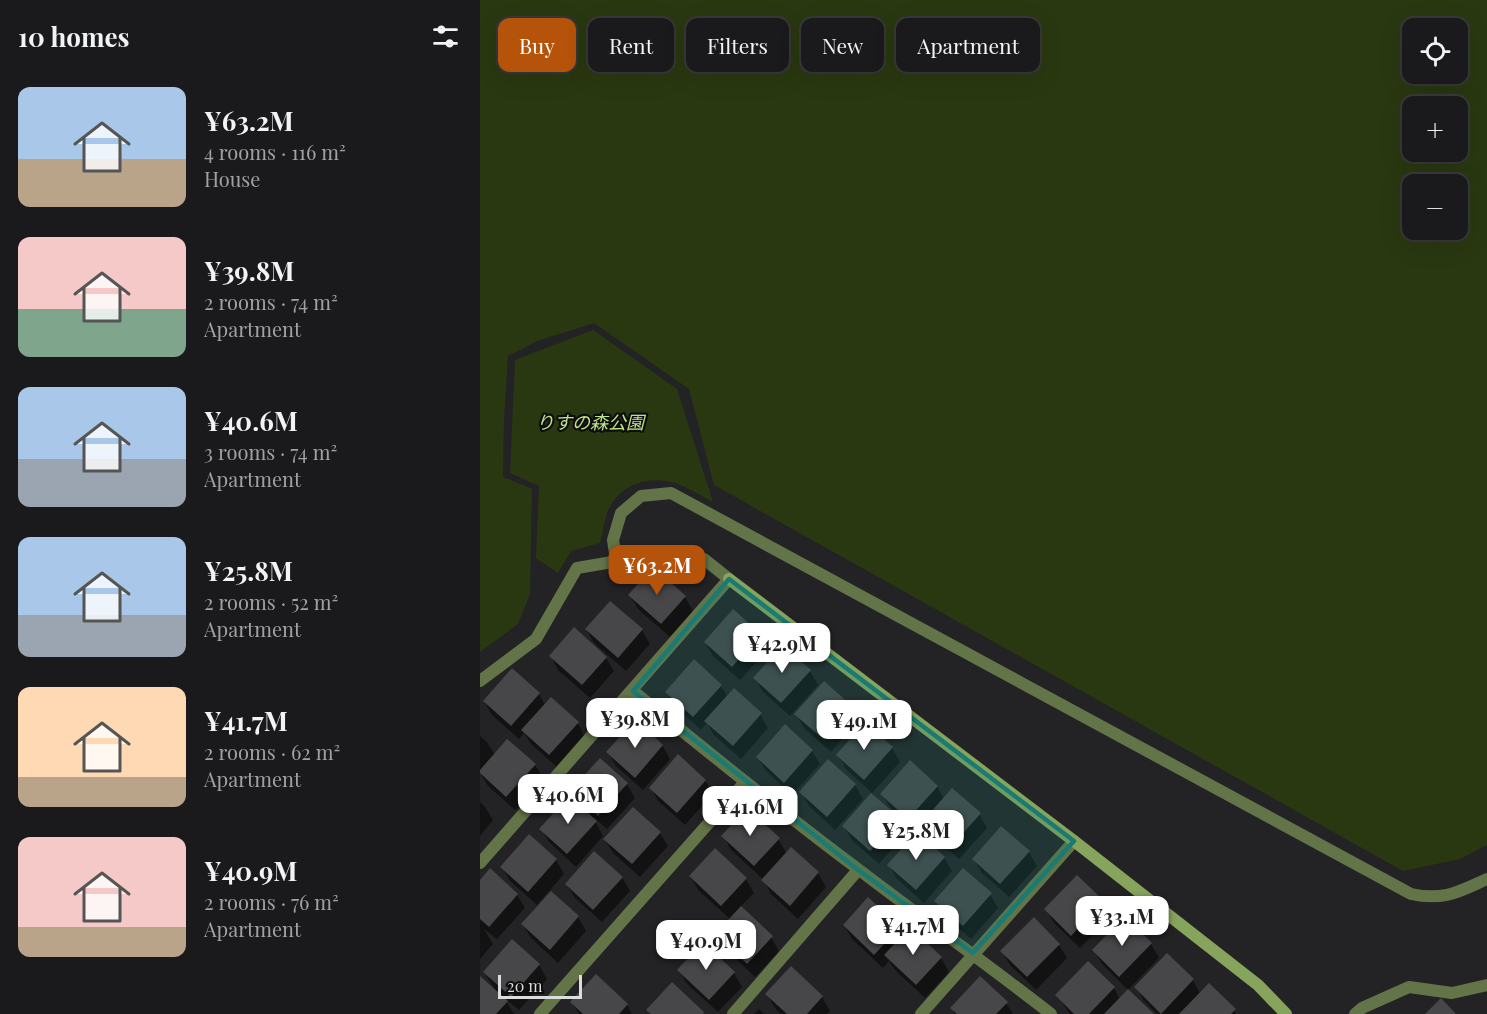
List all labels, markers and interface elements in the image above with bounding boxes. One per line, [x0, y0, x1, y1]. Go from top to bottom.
chip: Buy [498, 18, 576, 72]
chip: Rent [588, 18, 674, 72]
chip: Filters [686, 18, 789, 72]
chip: New [801, 18, 884, 72]
chip: Apartment [896, 18, 1040, 72]
map controls [1402, 18, 1468, 240]
button: locate [1402, 18, 1468, 84]
text: 10 homes [18, 19, 130, 54]
icon: filters [429, 20, 462, 53]
button: + [1402, 96, 1468, 162]
text: ¥63.2M [204, 103, 294, 138]
icon: home [66, 111, 138, 183]
text: 4 rooms · 116 m² [204, 138, 346, 165]
text: House [204, 165, 260, 192]
button: − [1402, 174, 1468, 240]
text: ¥39.8M [204, 253, 294, 288]
icon: home [66, 261, 138, 333]
text: 2 rooms · 74 m² [204, 288, 338, 315]
text: Apartment [204, 315, 301, 342]
text: ¥40.6M [204, 403, 298, 438]
park label: りすの森公園 [536, 410, 647, 434]
icon: home [66, 411, 138, 483]
text: 3 rooms · 74 m² [204, 438, 337, 465]
text: Apartment [204, 465, 301, 492]
pin: ¥63.2M [608, 545, 706, 596]
text: ¥63.2M [623, 551, 691, 578]
text: ¥25.8M [204, 553, 293, 588]
icon: home [66, 561, 138, 633]
text: 2 rooms · 52 m² [204, 588, 338, 615]
text: Apartment [204, 615, 301, 642]
pin: ¥42.9M [733, 623, 831, 674]
text: ¥42.9M [747, 629, 817, 656]
pin: ¥39.8M [586, 698, 684, 749]
pin: ¥49.1M [815, 700, 913, 751]
text: ¥41.7M [204, 703, 288, 738]
text: ¥39.8M [600, 704, 670, 731]
text: ¥49.1M [831, 706, 897, 733]
icon: home [66, 711, 138, 783]
text: 2 rooms · 62 m² [204, 738, 340, 765]
text: Apartment [204, 765, 301, 792]
pin: ¥40.6M [519, 774, 617, 825]
text: ¥40.6M [532, 780, 604, 807]
pin: ¥41.6M [701, 786, 799, 837]
text: ¥41.6M [717, 792, 783, 819]
pin: ¥25.8M [867, 810, 965, 861]
text: ¥25.8M [882, 816, 950, 843]
text: ¥40.9M [204, 853, 297, 888]
icon: home [66, 861, 138, 933]
text: 2 rooms · 76 m² [204, 888, 339, 915]
pin: ¥33.1M [1073, 896, 1171, 947]
text: ¥33.1M [1090, 902, 1154, 929]
pin: ¥41.7M [864, 905, 962, 956]
text: ¥41.7M [881, 911, 945, 938]
text: Apartment [204, 915, 301, 942]
pin: ¥40.9M [657, 920, 755, 971]
text: ¥40.9M [670, 926, 742, 953]
scale bar [498, 972, 582, 1000]
text: 20 m [507, 975, 542, 996]

